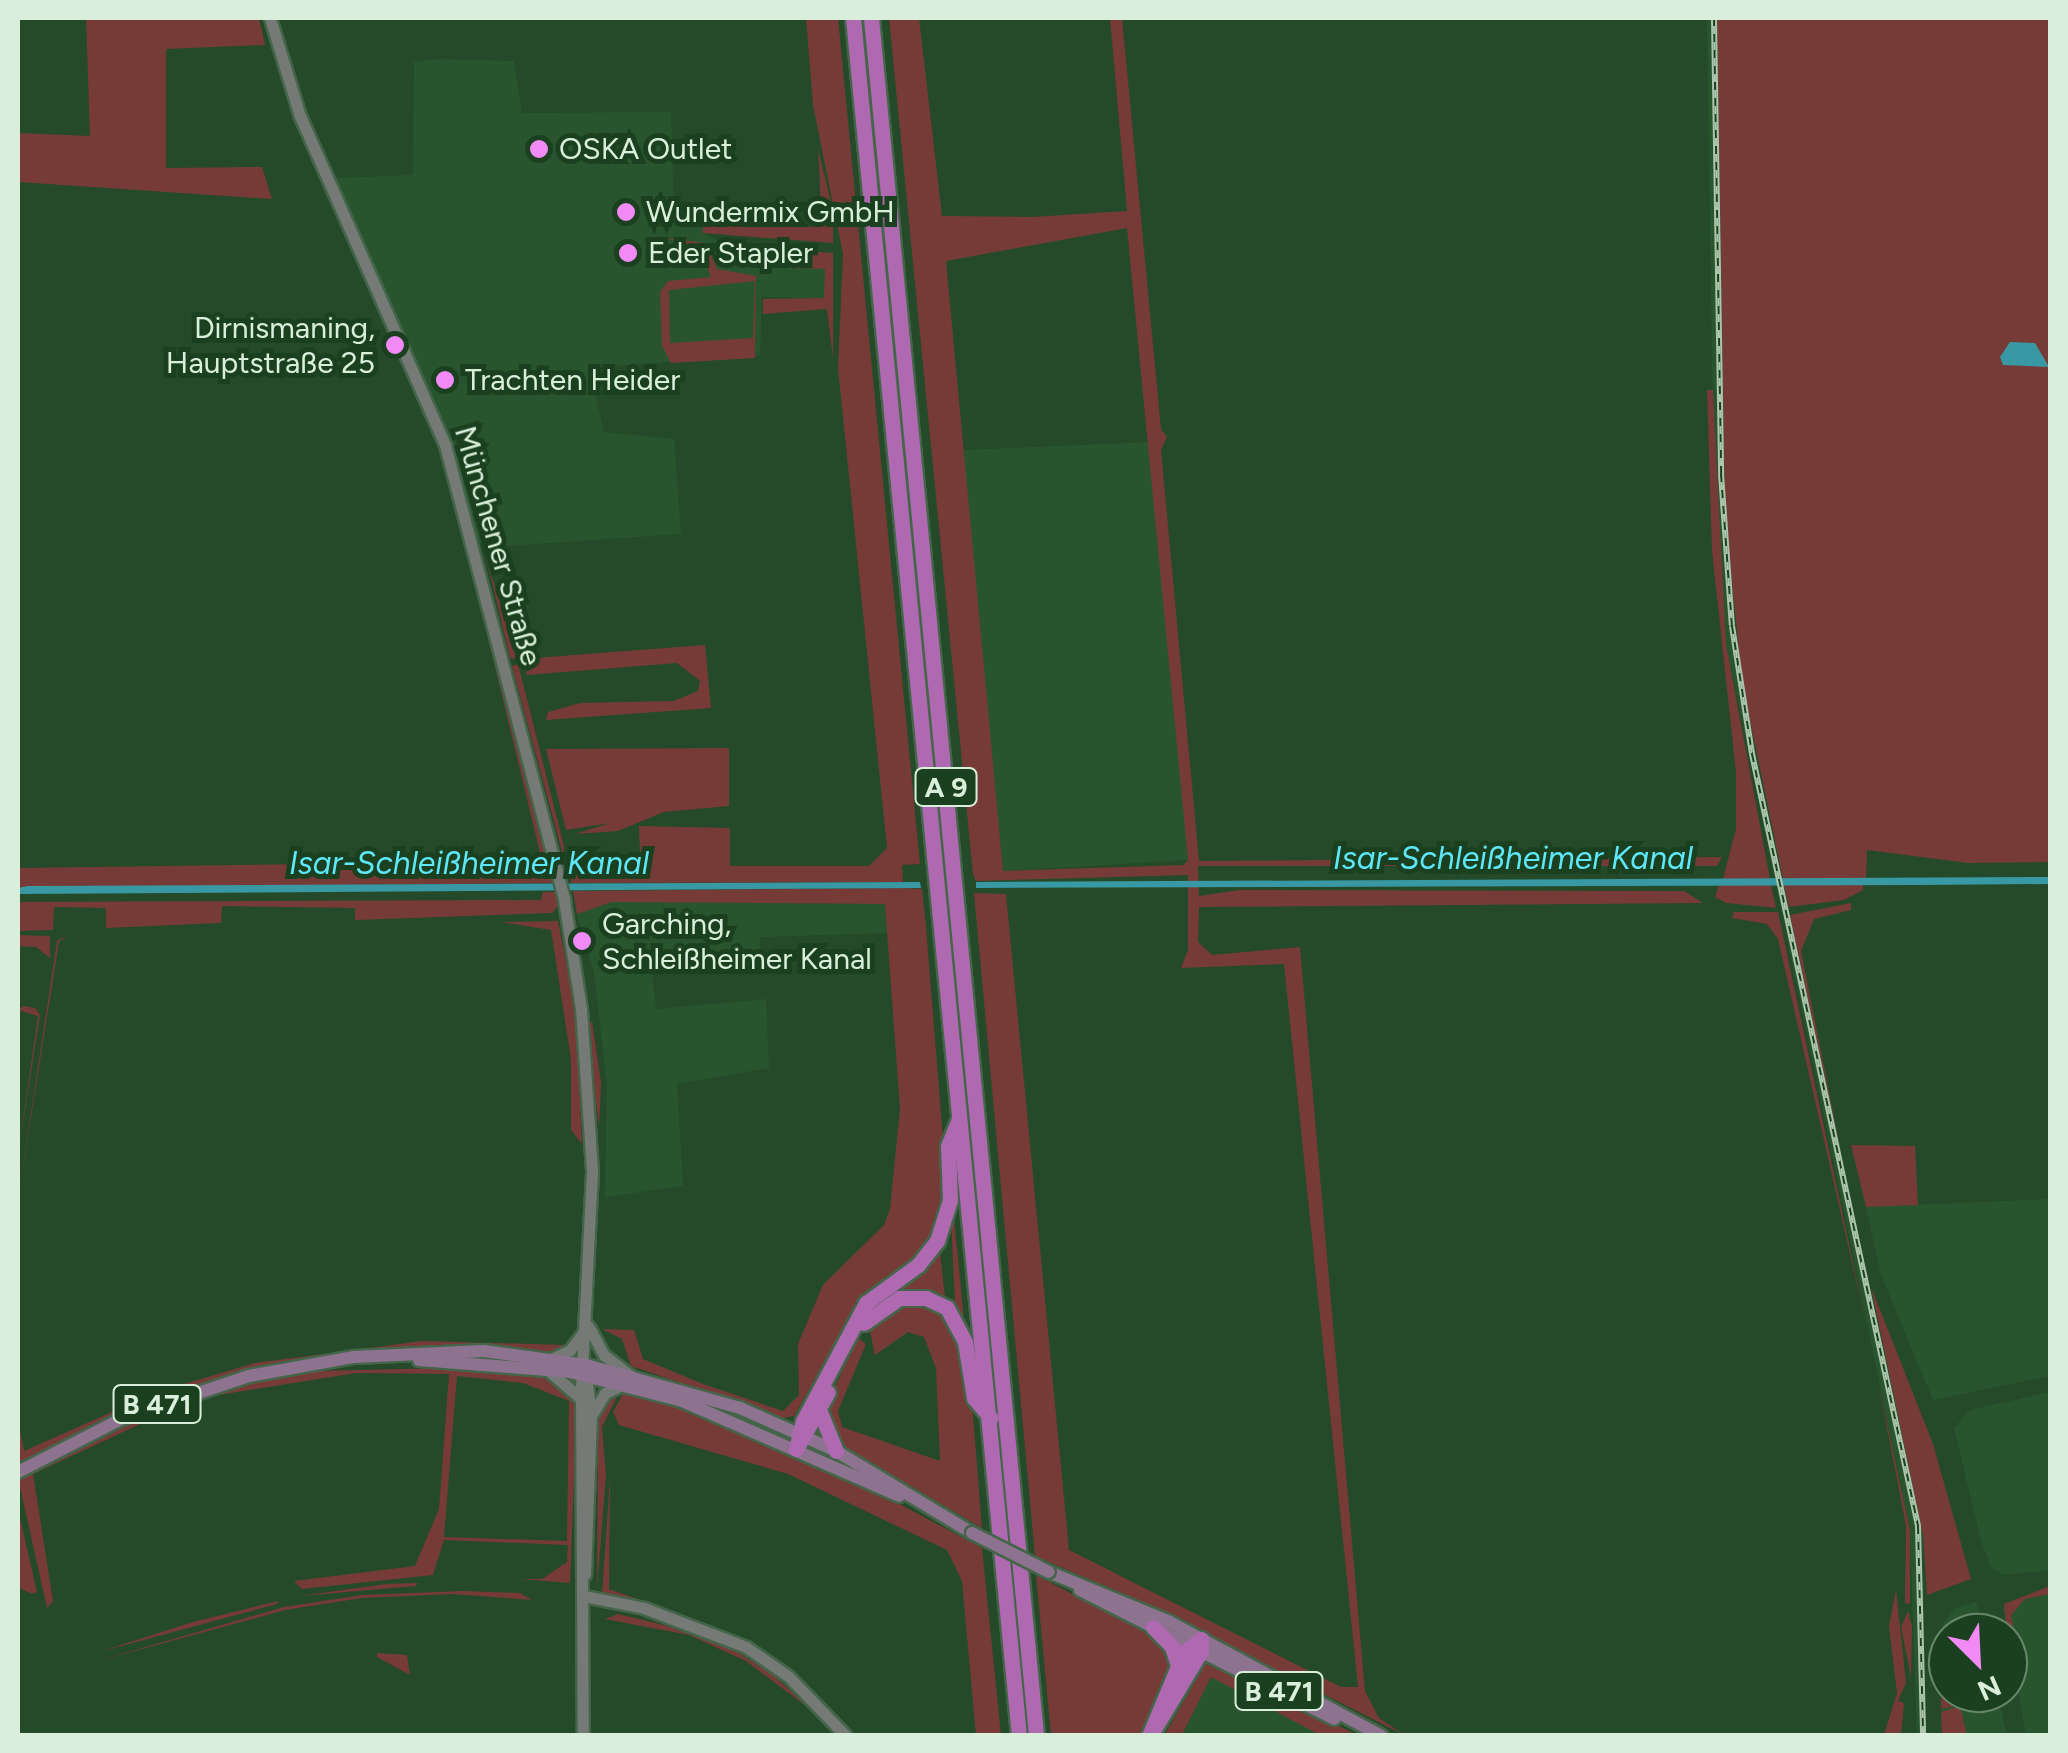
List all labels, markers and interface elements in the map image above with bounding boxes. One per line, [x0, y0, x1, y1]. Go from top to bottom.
place label: OSKA Outlet [559, 131, 732, 167]
marker: OSKA Outlet [528, 138, 550, 160]
place label: Wundermix GmbH [646, 194, 895, 230]
marker: Wundermix GmbH [615, 201, 637, 223]
place label: Eder Stapler [648, 235, 813, 271]
marker: Eder Stapler [617, 242, 639, 264]
place label: Dirnismaning, Hauptstraße 25 [166, 310, 375, 380]
marker: Dirnismaning, Hauptstraße 25 [384, 334, 406, 356]
place label: Trachten Heider [465, 362, 680, 398]
marker: Trachten Heider [434, 369, 456, 391]
street label: Münchener Straße [447, 422, 549, 670]
road number: A 9 [914, 764, 978, 810]
water label: Isar-Schleißheimer Kanal [1333, 839, 1693, 877]
water label: Isar-Schleißheimer Kanal [289, 844, 649, 882]
place label: Garching, Schleißheimer Kanal [602, 906, 872, 976]
marker: Garching, Schleißheimer Kanal [571, 930, 593, 952]
road number: B 471 [112, 1381, 202, 1427]
north arrow [1928, 1613, 2028, 1713]
road number: B 471 [1234, 1668, 1324, 1714]
text: N [1973, 1669, 2006, 1709]

